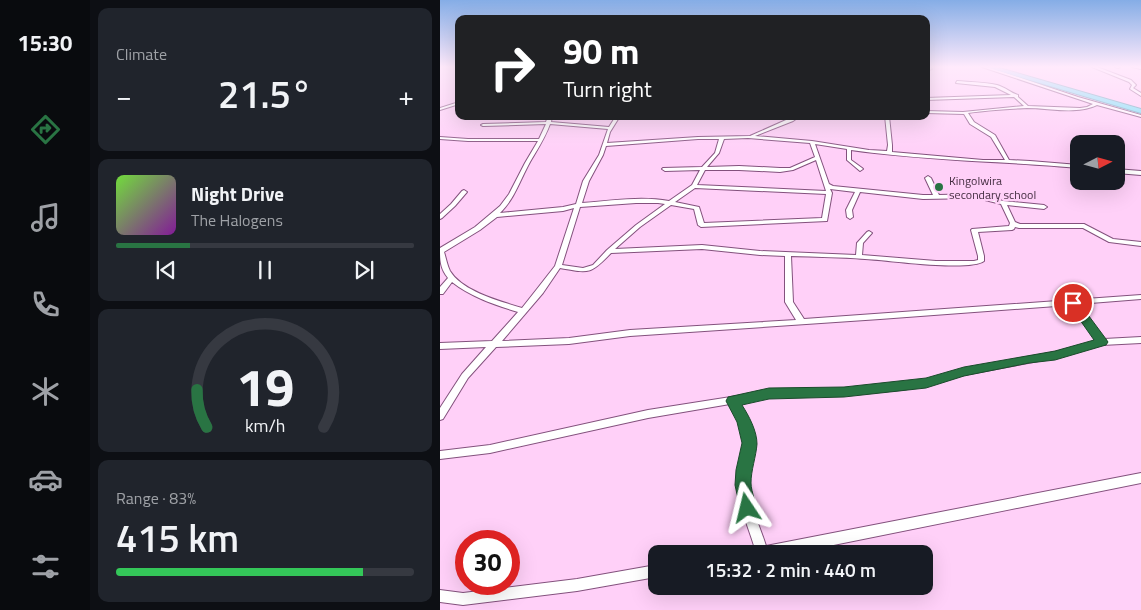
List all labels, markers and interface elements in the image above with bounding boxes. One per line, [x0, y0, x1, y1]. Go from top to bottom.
text: 90 m [563, 24, 639, 78]
text: 15:30 [18, 26, 72, 60]
icon: right [480, 35, 545, 100]
text: Climate [116, 42, 167, 66]
text: 21.5° [218, 65, 312, 123]
text: Turn right [563, 72, 652, 106]
text: − [116, 74, 132, 117]
text: + [398, 74, 414, 117]
icon: directions [28, 112, 63, 147]
north arrow [1070, 135, 1125, 190]
map controls [1070, 135, 1125, 190]
place label: Kingolwira secondary school [949, 171, 1036, 204]
text: Night Drive [191, 179, 284, 208]
marker: Kingolwira secondary school [933, 181, 945, 193]
icon: music [28, 200, 63, 235]
text: The Halogens [191, 208, 283, 232]
icon: previous [152, 256, 180, 284]
icon: pause [251, 256, 279, 284]
icon: next [350, 256, 378, 284]
pin [1052, 282, 1094, 324]
icon: phone [28, 287, 63, 322]
icon: arrive [1059, 289, 1087, 317]
text: 19 [236, 347, 294, 426]
icon: climate [28, 374, 63, 409]
text: km/h [245, 412, 285, 439]
icon: car [28, 462, 63, 497]
position arrow [720, 481, 772, 533]
text: Range · 83% [116, 486, 196, 510]
text: 415 km [116, 509, 239, 567]
speed limit sign: 30 [455, 530, 520, 595]
icon: filters [28, 549, 63, 584]
text: 15:32 · 2 min · 440 m [705, 555, 876, 584]

